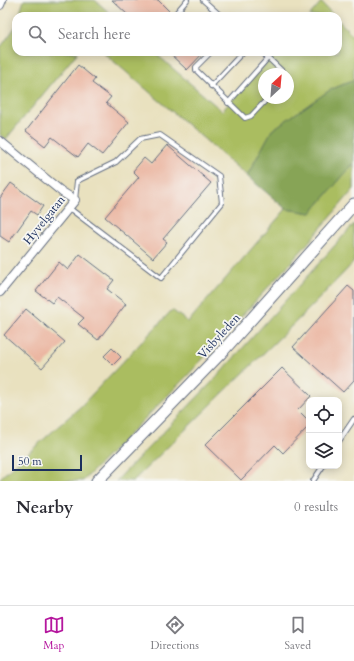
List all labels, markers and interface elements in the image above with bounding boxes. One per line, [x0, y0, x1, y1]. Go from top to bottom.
search box [12, 12, 342, 56]
icon: search [26, 23, 48, 45]
text: Search here [58, 24, 131, 44]
north arrow [258, 68, 294, 104]
street label: Hyvelgatan [19, 192, 69, 248]
street label: Visbyleden [194, 310, 244, 362]
map controls [306, 397, 342, 469]
button: locate [306, 397, 342, 433]
button: layers [306, 433, 342, 469]
scale bar [12, 453, 82, 472]
text: 50 m [18, 454, 42, 469]
text: Nearby [16, 496, 73, 519]
text: 0 results [294, 498, 338, 516]
tab: Map [43, 614, 65, 653]
tab: Directions [150, 614, 199, 653]
tab: Saved [285, 614, 311, 653]

